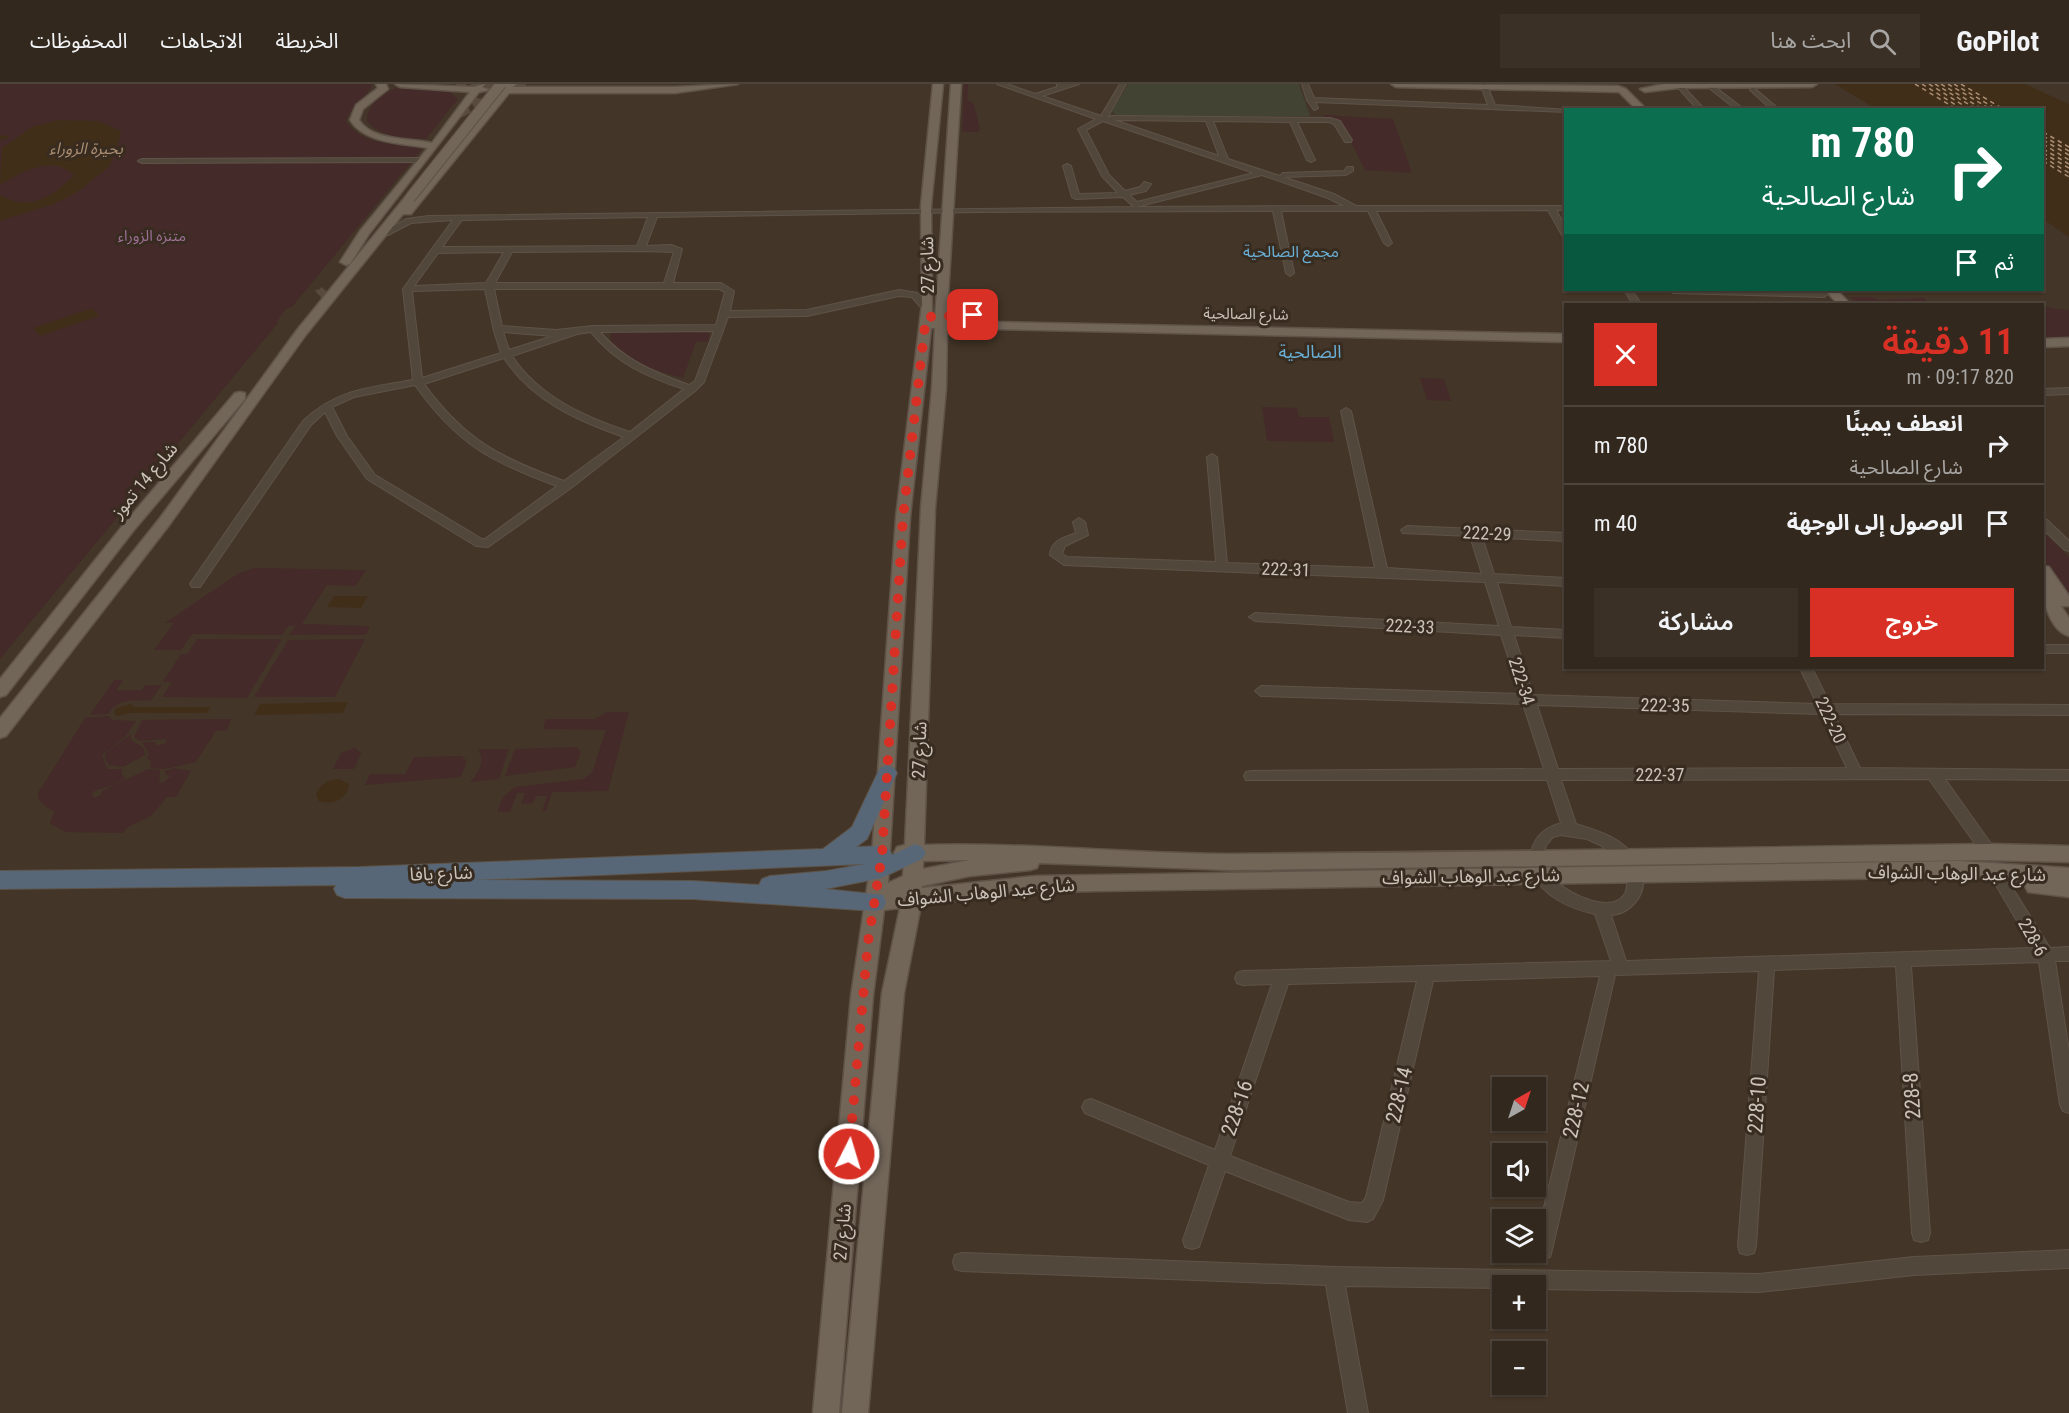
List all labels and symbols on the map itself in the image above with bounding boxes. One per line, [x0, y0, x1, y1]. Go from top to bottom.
water label: بحيرة الزوراء [49, 139, 123, 158]
park label: متنزه الزوراء [118, 227, 186, 245]
street label: شارع 27 [916, 236, 942, 294]
district label: مجمع الصالحية [1243, 242, 1339, 264]
pin [947, 289, 998, 340]
street label: شارع الصالحية [1203, 304, 1289, 327]
district label: الصالحية [1279, 341, 1341, 362]
street label: شارع 14 تموز [106, 438, 185, 525]
street label: 222-29 [1462, 521, 1512, 545]
street label: 222-31 [1261, 558, 1311, 580]
street label: 222-33 [1385, 614, 1435, 638]
street label: 222-34 [1504, 654, 1540, 708]
street label: 222-20 [1811, 693, 1851, 747]
street label: 222-35 [1640, 694, 1690, 716]
street label: شارع 27 [908, 721, 934, 779]
street label: 222-37 [1636, 764, 1685, 785]
street label: شارع يافا [409, 861, 473, 889]
street label: شارع عبد الوهاب الشواف [1868, 861, 2046, 889]
street label: شارع عبد الوهاب الشواف [1382, 864, 1560, 892]
street label: شارع عبد الوهاب الشواف [896, 874, 1076, 914]
street label: 228-6 [2014, 914, 2052, 960]
street label: 228-14 [1381, 1065, 1417, 1125]
street label: 228-8 [1898, 1072, 1926, 1120]
street label: 228-10 [1743, 1076, 1771, 1134]
street label: 228-16 [1216, 1077, 1258, 1139]
north arrow [1492, 1077, 1546, 1131]
street label: 228-12 [1558, 1080, 1594, 1140]
position arrow [817, 1122, 881, 1186]
street label: شارع 27 [829, 1203, 859, 1262]

